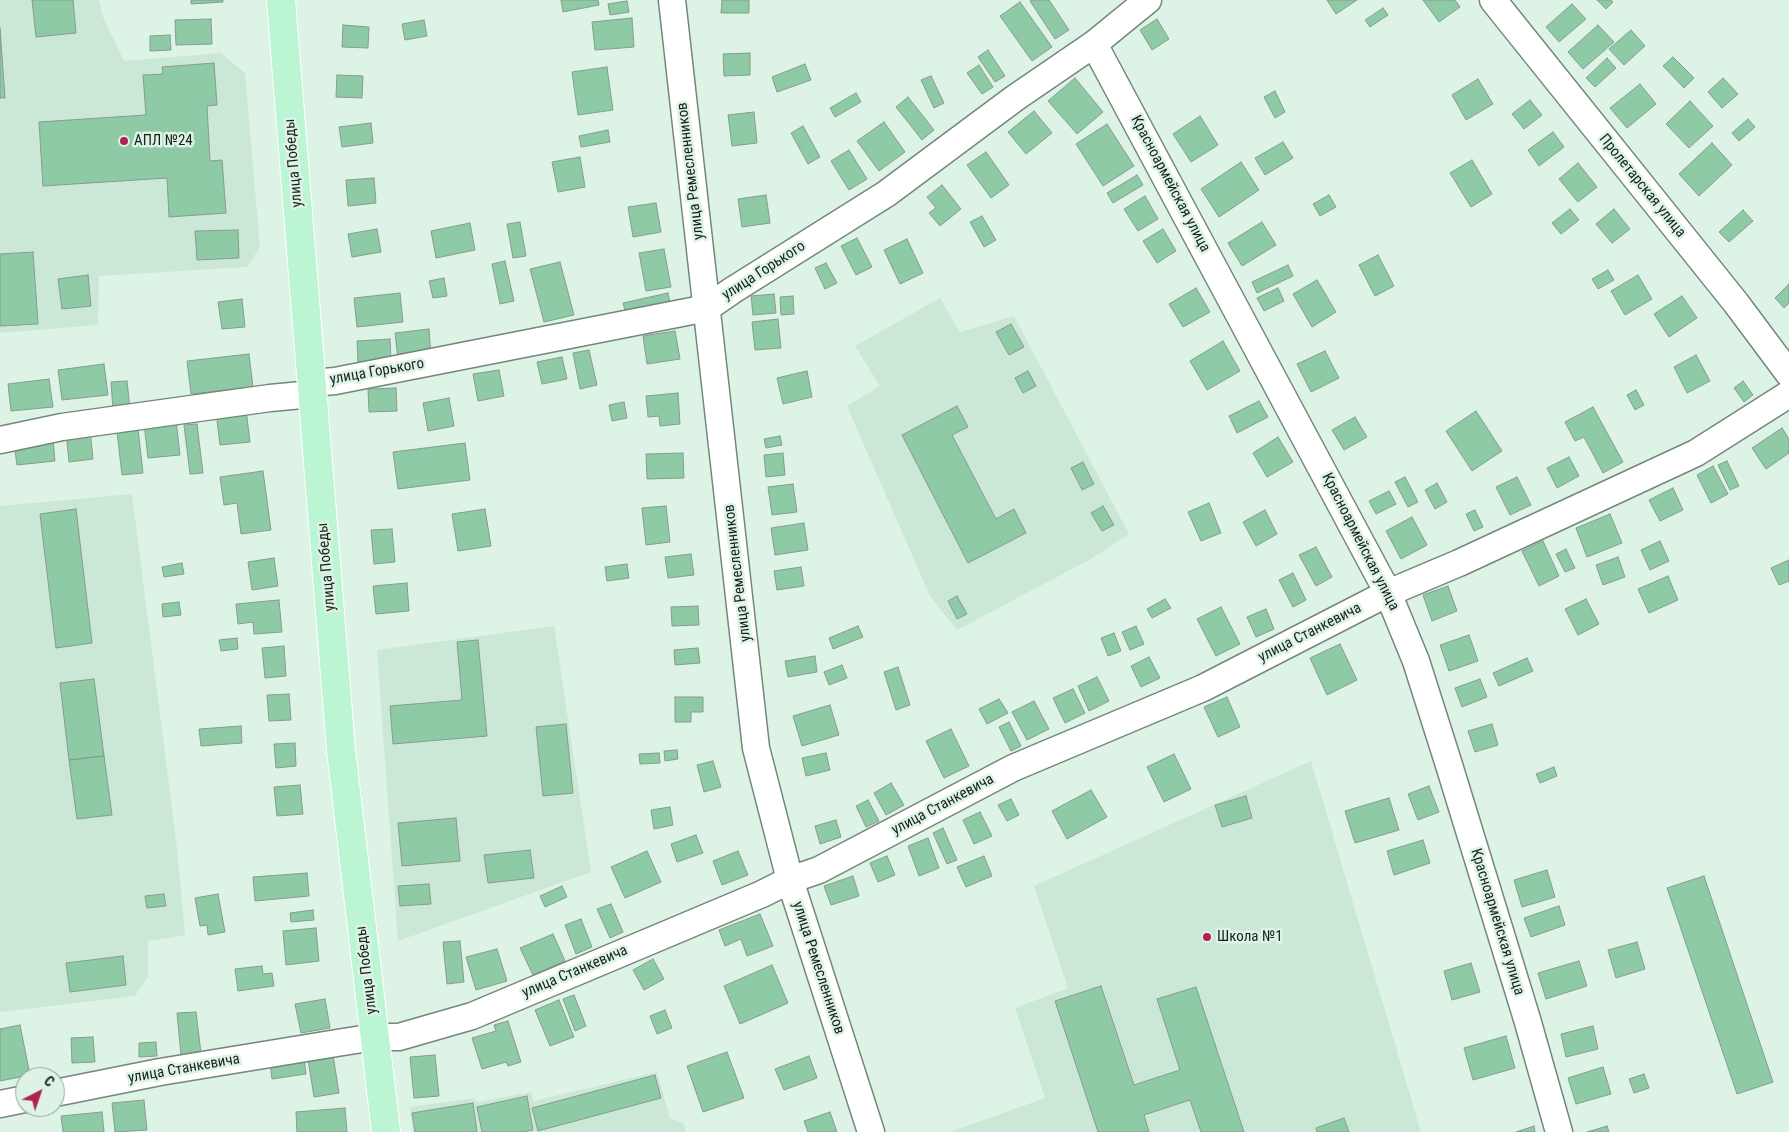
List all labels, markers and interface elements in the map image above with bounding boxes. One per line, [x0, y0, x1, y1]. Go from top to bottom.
street label: улица Ремесленников [674, 101, 708, 241]
street label: Красноармейская улица [1126, 113, 1214, 255]
street label: улица Победы [281, 118, 307, 208]
street label: Пролетарская улица [1595, 131, 1689, 241]
place label: АПЛ №24 [134, 132, 193, 150]
marker: АПЛ №24 [118, 135, 130, 147]
street label: улица Горького [719, 237, 809, 305]
street label: улица Горького [328, 355, 426, 389]
street label: Красноармейская улица [1317, 470, 1403, 614]
street label: улица Ремесленников [721, 503, 755, 643]
street label: улица Победы [314, 522, 340, 612]
street label: улица Станкевича [1256, 599, 1364, 667]
street label: улица Станкевича [889, 771, 997, 839]
street label: Красноармейская улица [1466, 847, 1528, 997]
street label: улица Ремесленников [788, 899, 848, 1037]
street label: улица Победы [353, 925, 381, 1015]
place label: Школа №1 [1217, 928, 1283, 946]
marker: Школа №1 [1201, 931, 1213, 943]
street label: улица Станкевича [519, 942, 631, 1002]
street label: улица Станкевича [127, 1050, 241, 1088]
north arrow [15, 1067, 65, 1117]
text: С [41, 1073, 57, 1090]

